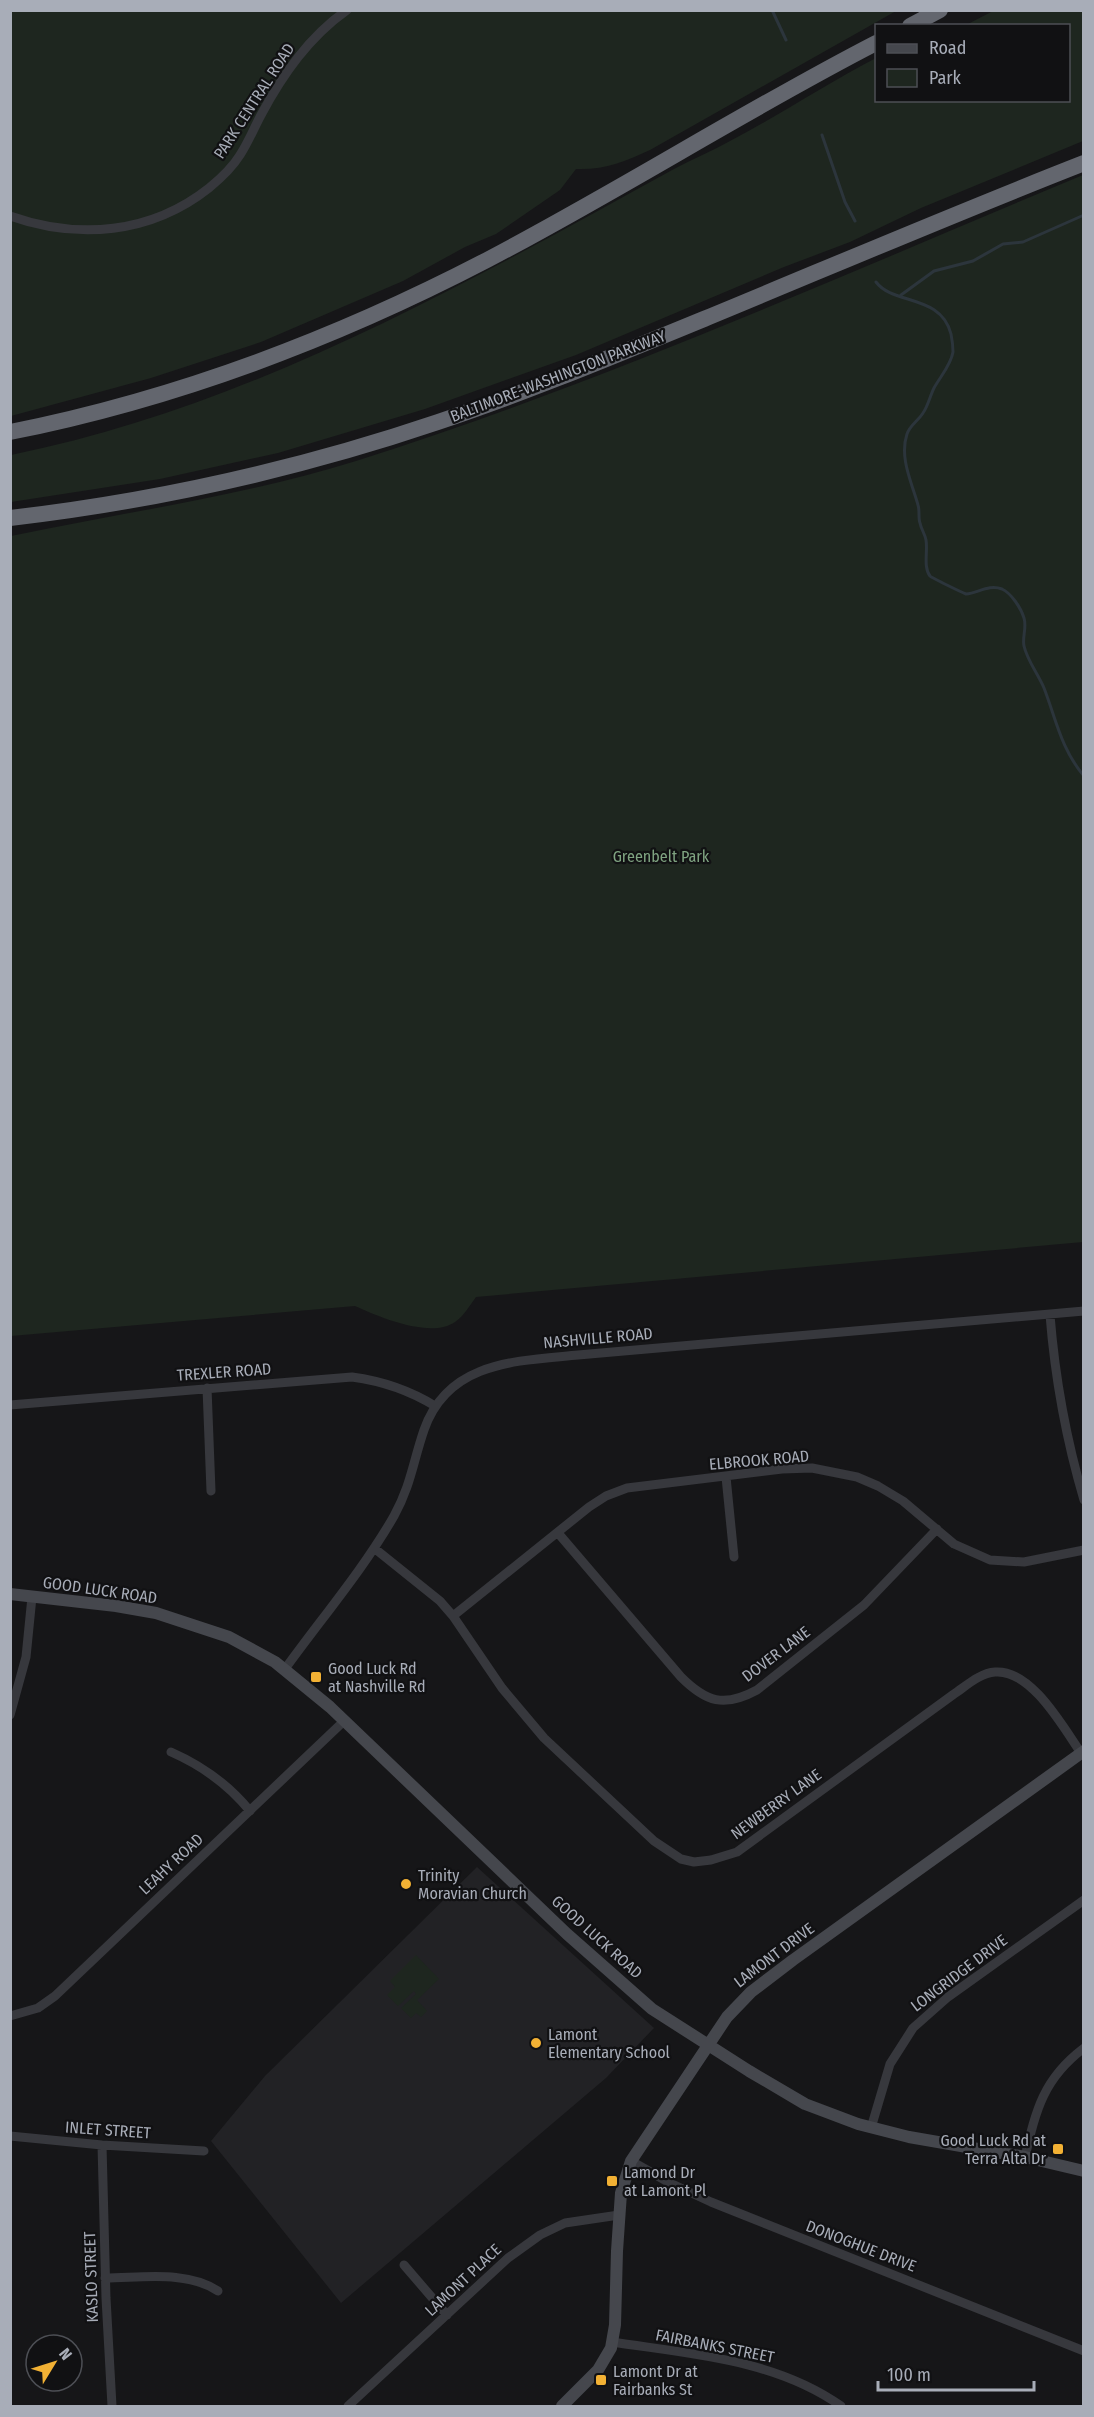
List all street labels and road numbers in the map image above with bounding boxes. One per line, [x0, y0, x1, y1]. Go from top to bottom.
street label: PARK CENTRAL ROAD [210, 40, 298, 162]
street label: BALTIMORE-WASHINGTON PARKWAY [448, 326, 668, 426]
street label: NASHVILLE ROAD [543, 1324, 653, 1352]
street label: TREXLER ROAD [176, 1359, 272, 1385]
street label: ELBROOK ROAD [708, 1446, 810, 1474]
street label: GOOD LUCK ROAD [42, 1573, 158, 1607]
street label: DOVER LANE [738, 1622, 814, 1686]
street label: NEWBERRY LANE [727, 1765, 825, 1843]
street label: LEAHY ROAD [135, 1830, 207, 1898]
street label: GOOD LUCK ROAD [548, 1891, 646, 1983]
street label: LAMONT DRIVE [730, 1919, 818, 1991]
street label: LONGRIDGE DRIVE [907, 1931, 1011, 2015]
street label: INLET STREET [65, 2118, 152, 2143]
street label: DONOGHUE DRIVE [803, 2216, 919, 2276]
street label: KASLO STREET [80, 2231, 102, 2323]
street label: LAMONT PLACE [421, 2240, 505, 2320]
street label: FAIRBANKS STREET [654, 2325, 777, 2367]

